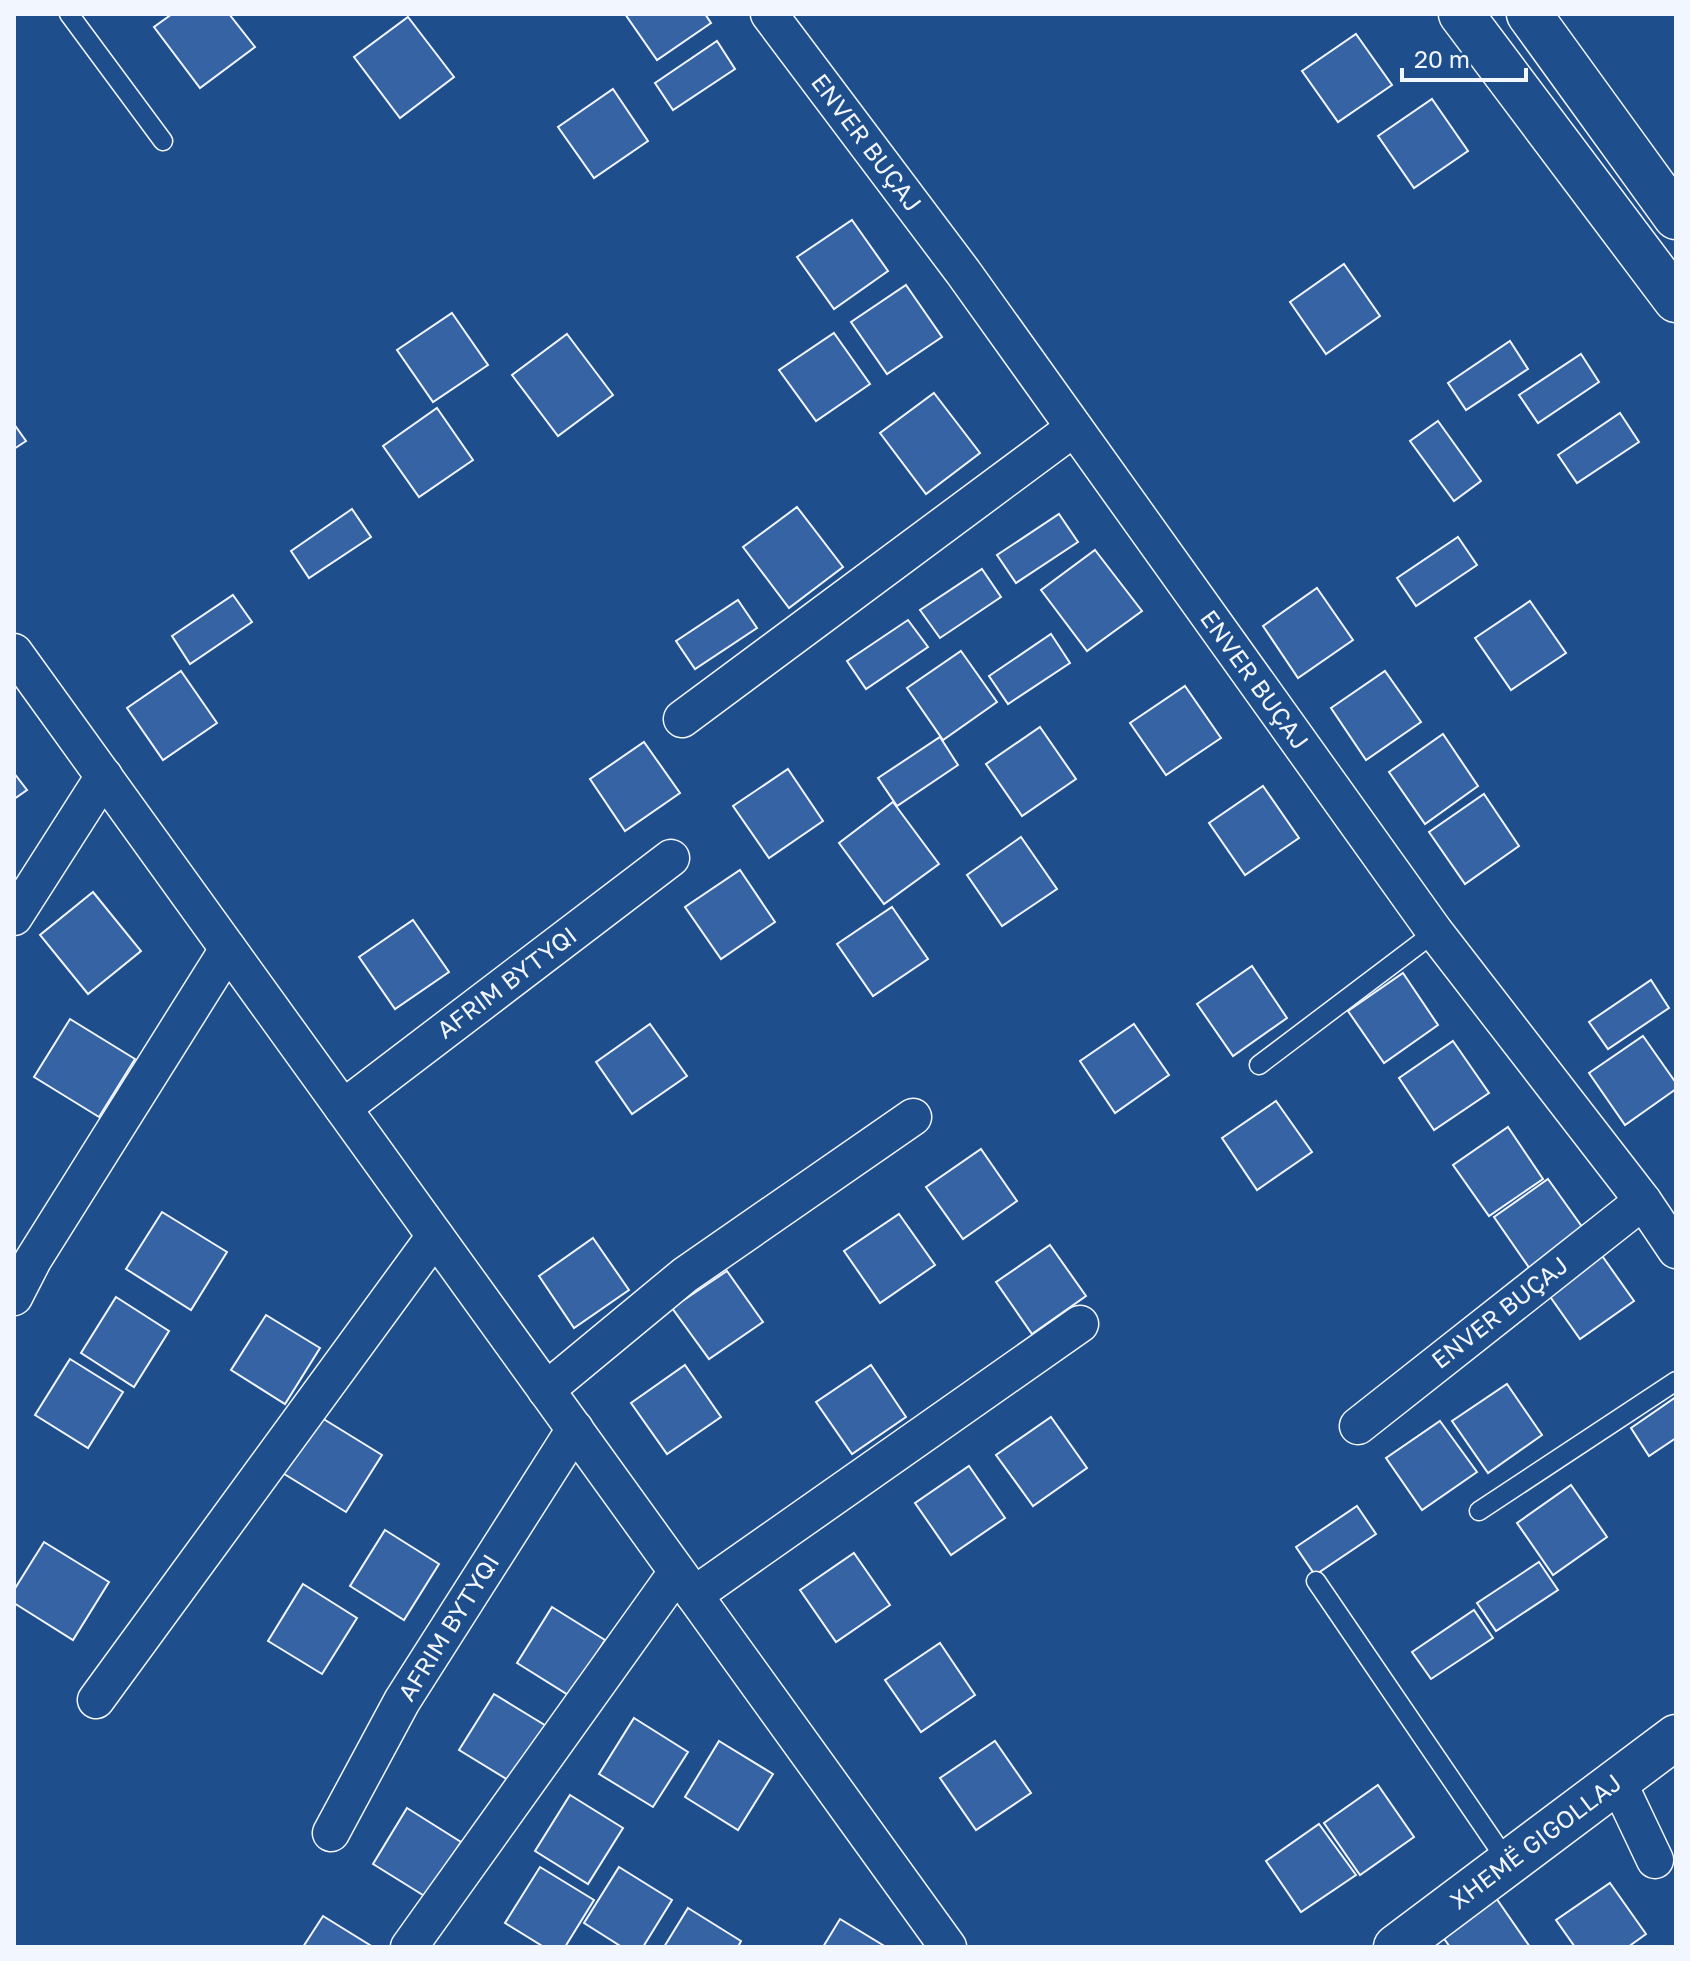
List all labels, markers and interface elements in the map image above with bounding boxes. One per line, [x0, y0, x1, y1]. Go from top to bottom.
scale bar [1402, 32, 1526, 82]
text: 20 m [1414, 44, 1470, 73]
street label: ENVER BUÇAJ [806, 67, 928, 217]
street label: ENVER BUÇAJ [1195, 604, 1315, 754]
street label: AFRIM BYTYQI [430, 920, 582, 1044]
street label: ENVER BUÇAJ [1425, 1250, 1573, 1374]
street label: AFRIM BYTYQI [391, 1548, 504, 1706]
street label: XHEMË GIGOLLAJ [1444, 1767, 1626, 1915]

